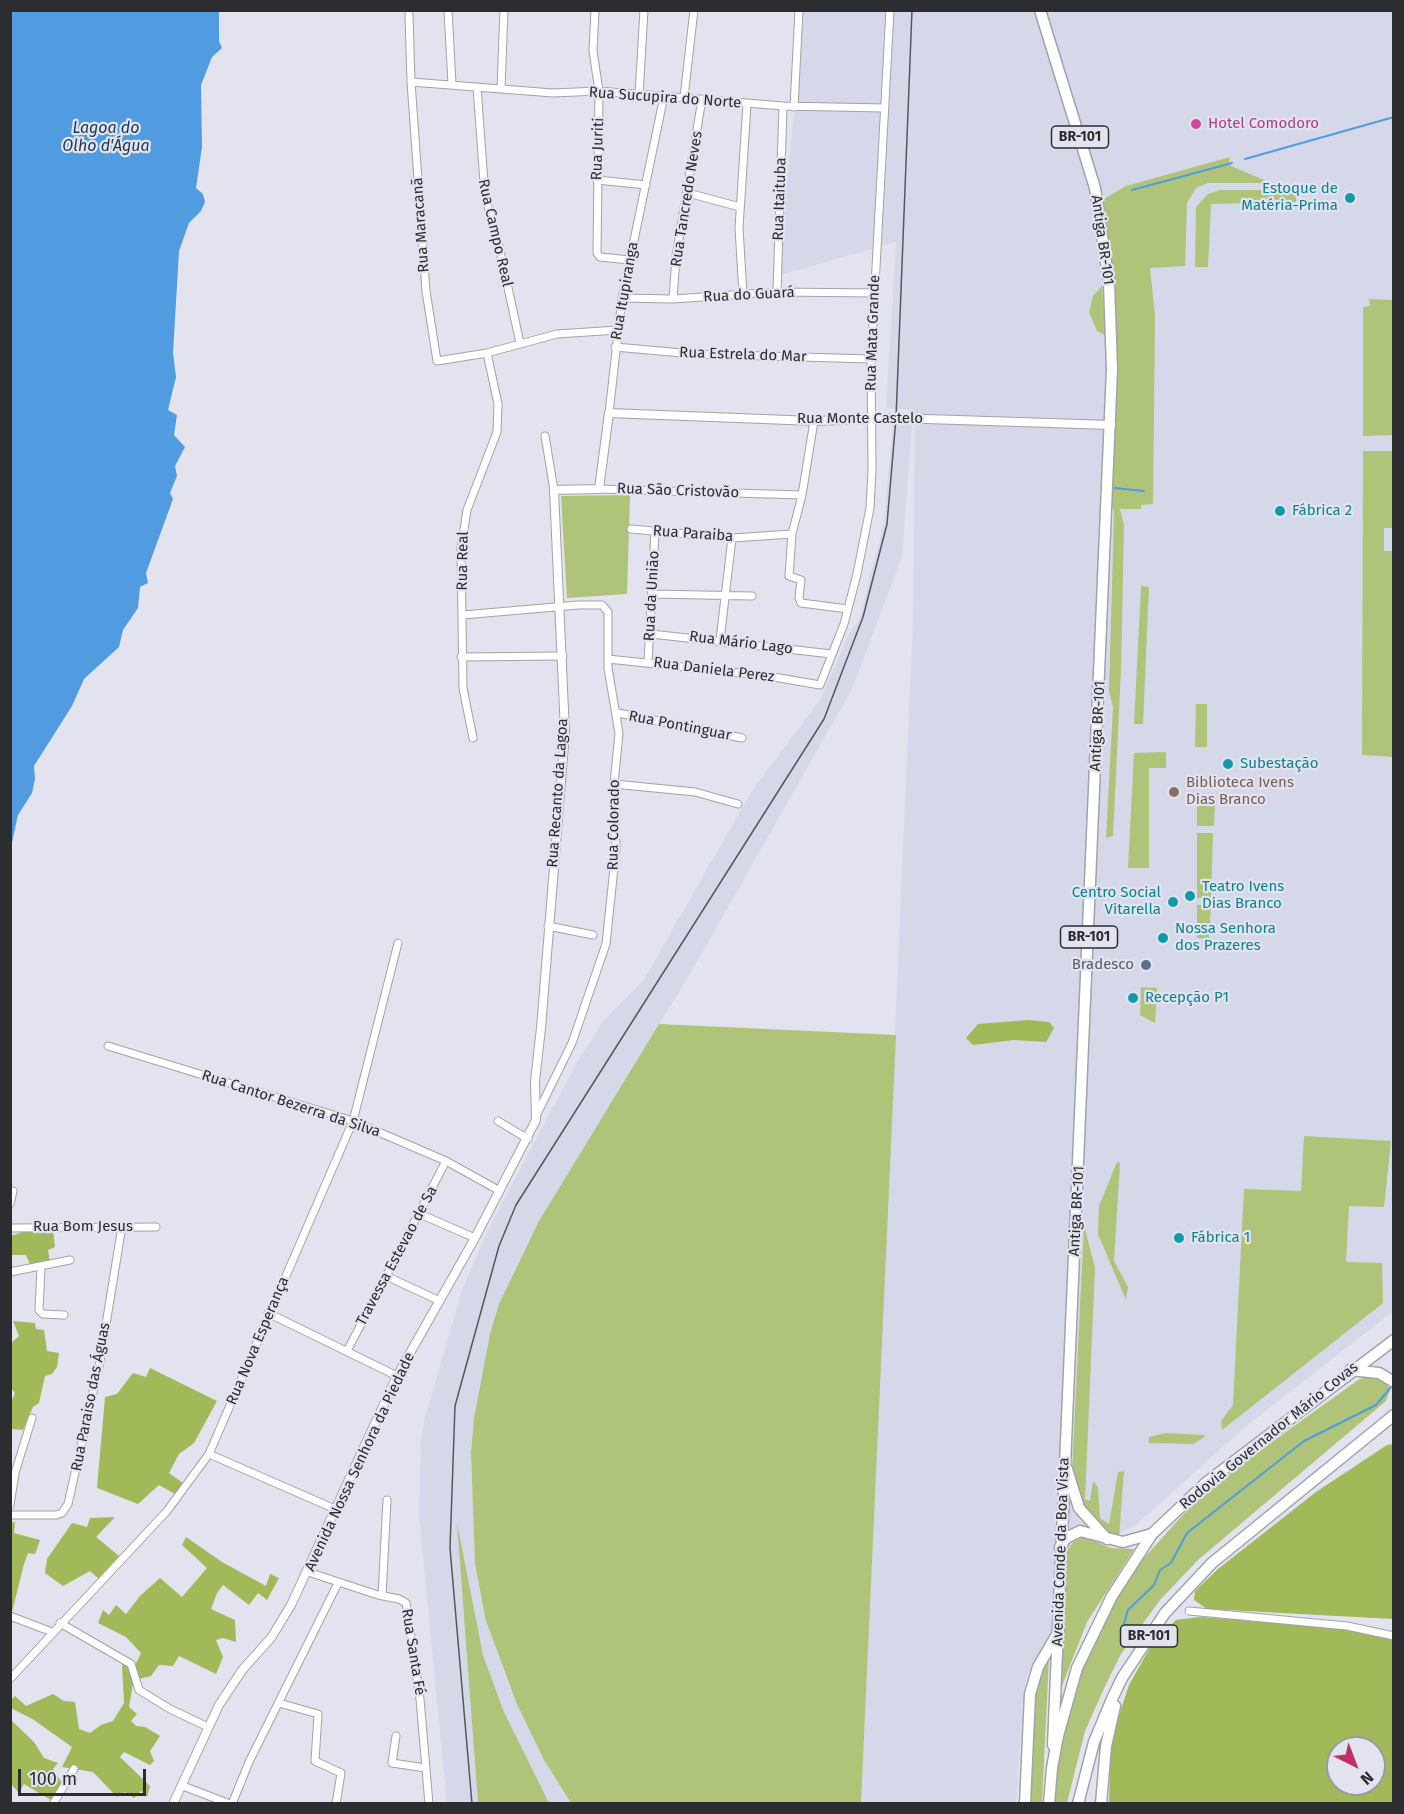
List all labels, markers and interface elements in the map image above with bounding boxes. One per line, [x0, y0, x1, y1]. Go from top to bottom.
street label: Rua Sucupira do Norte [588, 84, 742, 112]
place label: Hotel Comodoro [1208, 115, 1319, 133]
street label: Rua Juriti [588, 117, 608, 181]
marker: Hotel Comodoro [1189, 117, 1203, 131]
water label: Lagoa do Olho d'Água [62, 119, 150, 157]
road number: BR-101 [1052, 126, 1108, 148]
street label: Rua Tancredo Neves [667, 130, 707, 268]
street label: Rua Itaituba [770, 157, 790, 241]
street label: Rua Maracanã [409, 177, 433, 273]
street label: Rua Campo Real [474, 177, 516, 289]
place label: Estoque de Matéria-Prima [1241, 180, 1338, 215]
marker: Estoque de Matéria-Prima [1343, 191, 1357, 205]
street label: Antiga BR-101 [1087, 194, 1117, 286]
street label: Rua Itupiranga [607, 240, 643, 342]
street label: Rua Mata Grande [862, 275, 884, 391]
street label: Rua do Guará [703, 284, 795, 306]
street label: Rua Estrela do Mar [679, 344, 807, 366]
street label: Rua Monte Castelo [797, 410, 923, 428]
street label: Rua São Cristovão [617, 480, 739, 502]
place label: Fábrica 2 [1292, 502, 1352, 520]
marker: Fábrica 2 [1273, 504, 1287, 518]
street label: Rua Paraiba [652, 522, 734, 546]
street label: Rua Real [453, 531, 473, 591]
street label: Rua da União [641, 550, 663, 642]
street label: Rua Mário Lago [688, 628, 794, 658]
street label: Rua Daniela Perez [653, 654, 775, 686]
street label: Antiga BR-101 [1087, 680, 1109, 772]
street label: Rua Pontinguar [627, 707, 733, 745]
street label: Rua Recanto da Lagoa [544, 718, 572, 868]
place label: Subestação [1240, 755, 1318, 773]
marker: Subestação [1221, 757, 1235, 771]
place label: Biblioteca Ivens Dias Branco [1186, 774, 1294, 809]
street label: Rua Colorado [604, 779, 624, 871]
marker: Biblioteca Ivens Dias Branco [1167, 785, 1181, 799]
place label: Teatro Ivens Dias Branco [1202, 878, 1284, 913]
place label: Centro Social Vitarella [1072, 884, 1161, 919]
marker: Teatro Ivens Dias Branco [1183, 889, 1197, 903]
marker: Centro Social Vitarella [1166, 895, 1180, 909]
place label: Nossa Senhora dos Prazeres [1175, 920, 1276, 955]
road number: BR-101 [1060, 926, 1118, 948]
marker: Nossa Senhora dos Prazeres [1156, 931, 1170, 945]
place label: Bradesco [1072, 956, 1134, 974]
marker: Bradesco [1139, 958, 1153, 972]
place label: Recepção P1 [1145, 989, 1229, 1007]
marker: Recepção P1 [1126, 991, 1140, 1005]
street label: Rua Cantor Bezerra da Silva [199, 1067, 383, 1141]
street label: Antiga BR-101 [1066, 1165, 1088, 1257]
street label: Travessa Estevao de Sa [353, 1183, 441, 1329]
street label: Rua Bom Jesus [33, 1218, 133, 1236]
place label: Fábrica 1 [1191, 1229, 1250, 1247]
marker: Fábrica 1 [1172, 1231, 1186, 1245]
street label: Rua Nova Esperança [223, 1274, 293, 1408]
street label: Rua Paraiso das Águas [68, 1321, 114, 1473]
street label: Avenida Nossa Senhora da Piedade [301, 1350, 419, 1574]
street label: Rodovia Governador Mário Covas [1176, 1358, 1362, 1514]
street label: Avenida Conde da Boa Vista [1049, 1457, 1073, 1647]
street label: Rua Santa Fé [397, 1607, 429, 1697]
road number: BR-101 [1120, 1625, 1178, 1647]
north arrow [1326, 1736, 1386, 1796]
scale bar [21, 1757, 148, 1795]
text: 100 m [29, 1768, 77, 1790]
text: N [1357, 1768, 1377, 1789]

